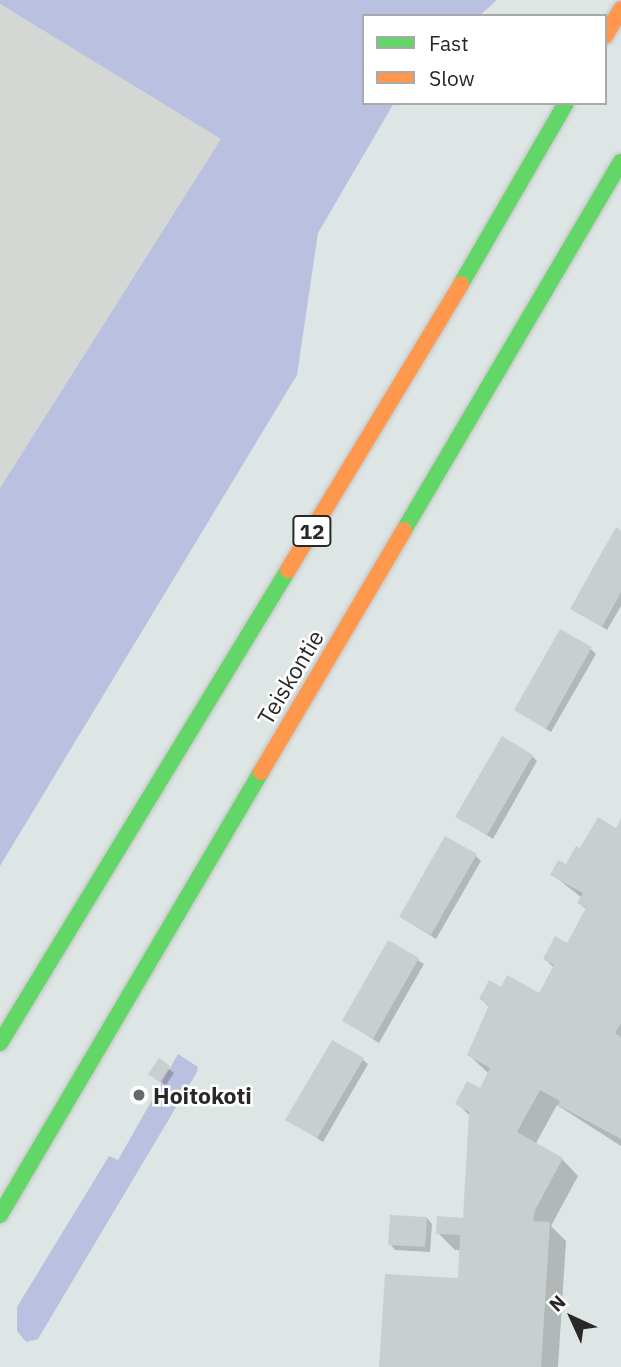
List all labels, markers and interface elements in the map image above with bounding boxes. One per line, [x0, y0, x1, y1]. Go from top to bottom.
legend [362, 14, 607, 105]
text: Fast [429, 29, 469, 57]
text: Slow [429, 64, 475, 92]
road number: 12 [291, 514, 333, 548]
street label: Teiskontie [251, 625, 329, 729]
place label: Hoitokoti [153, 1081, 252, 1109]
marker: Hoitokoti [131, 1087, 147, 1103]
north arrow [537, 1283, 607, 1353]
text: N [544, 1290, 570, 1317]

